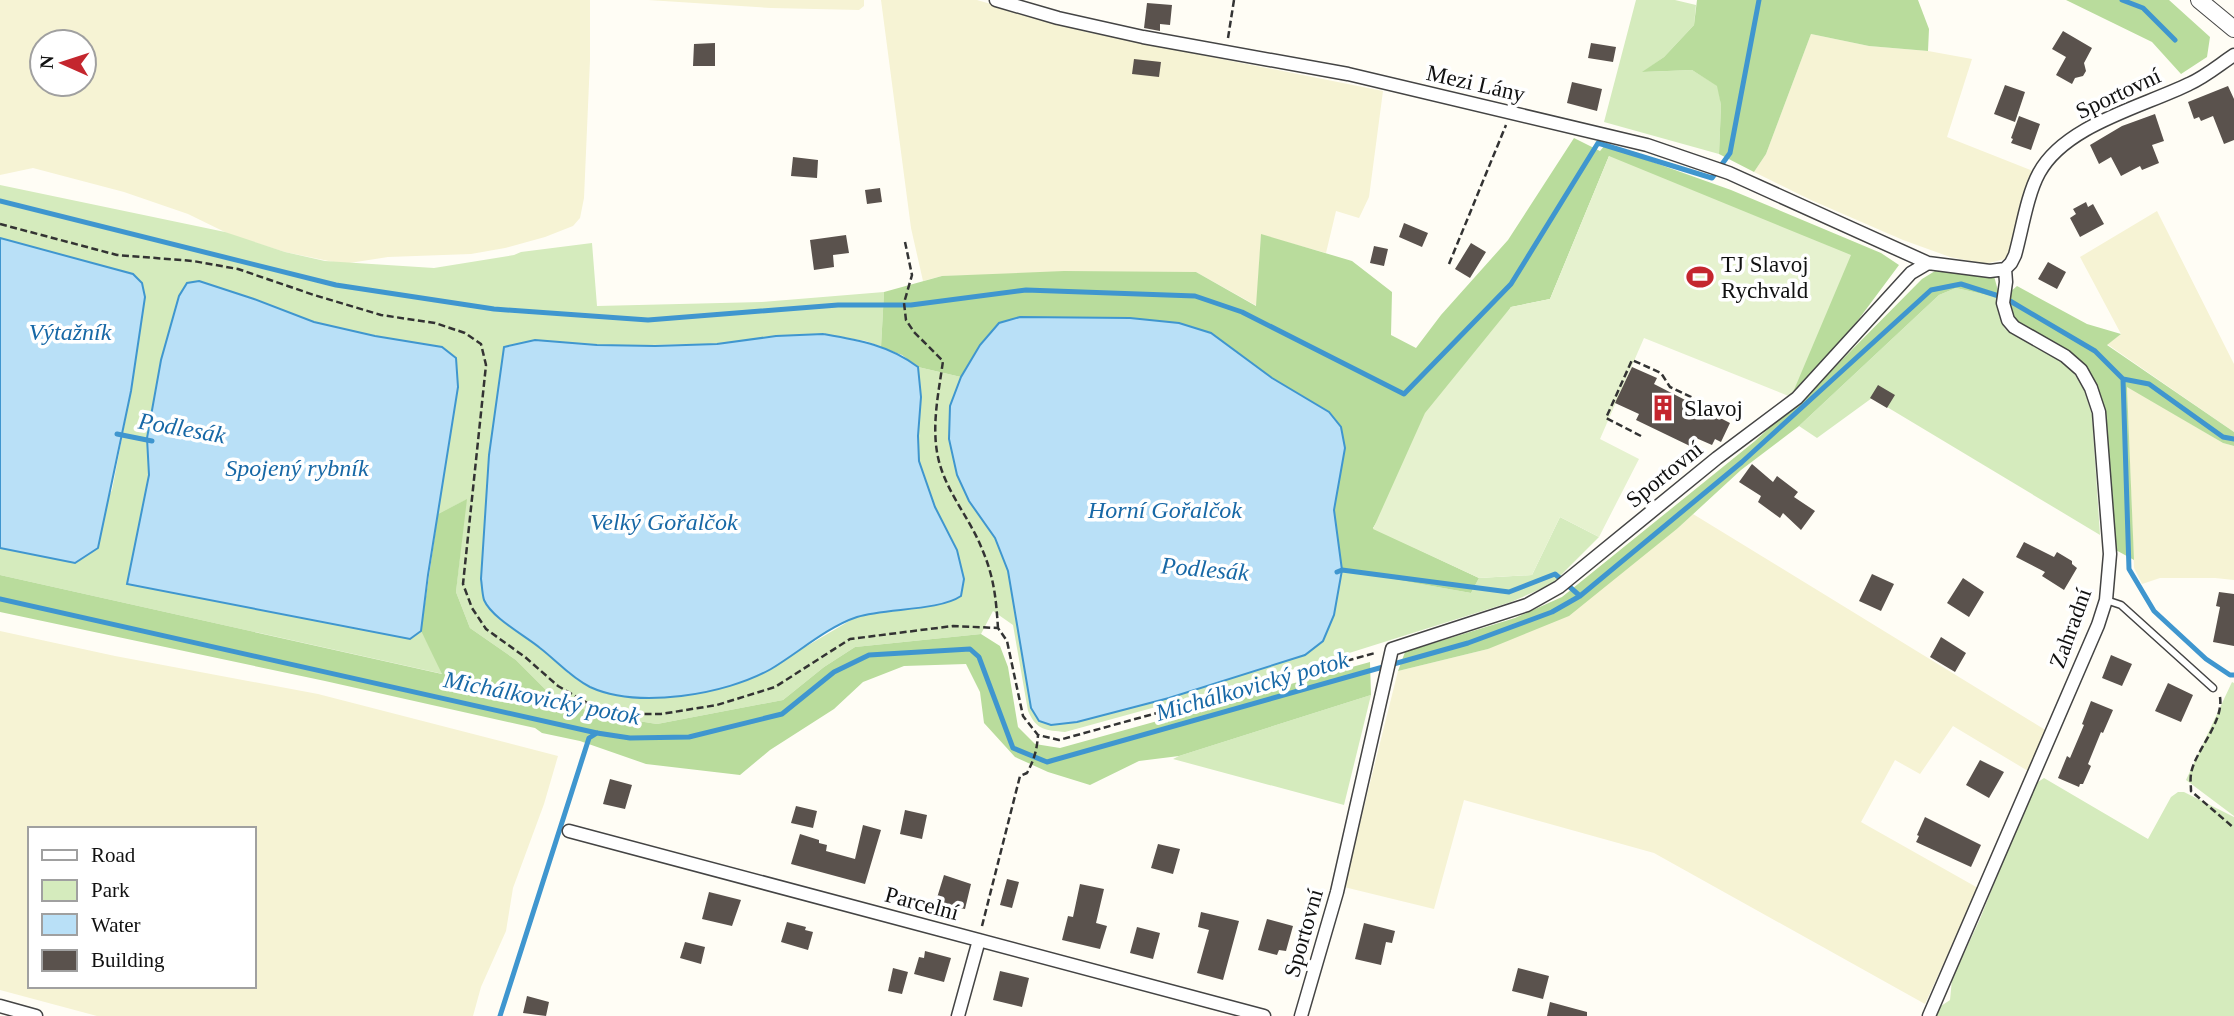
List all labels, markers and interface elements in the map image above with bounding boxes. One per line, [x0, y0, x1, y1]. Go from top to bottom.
north arrow [28, 28, 98, 98]
text: N [36, 54, 57, 70]
street label: Mezi Lány [1424, 60, 1528, 107]
street label: Sportovní [2072, 63, 2165, 124]
place label: TJ Slavoj Rychvald [1721, 252, 1809, 303]
sports icon: TJ Slavoj Rychvald [1685, 262, 1715, 292]
water label: Výtažník [29, 319, 112, 345]
building icon: Slavoj [1648, 393, 1678, 423]
place label: Slavoj [1684, 396, 1743, 421]
water label: Podlesák [135, 407, 228, 448]
street label: Sportovní [1621, 436, 1708, 513]
water label: Spojený rybník [225, 455, 369, 481]
water label: Horní Gořalčok [1087, 497, 1242, 523]
water label: Velký Gořalčok [590, 509, 738, 535]
water label: Podlesák [1159, 552, 1250, 586]
street label: Zahradní [2045, 584, 2097, 671]
water label: Michálkovický potok [1152, 646, 1352, 726]
water label: Michálkovický potok [441, 666, 643, 730]
legend [28, 827, 256, 988]
text: Road [91, 843, 136, 867]
text: Park [91, 878, 130, 902]
street label: Parcelní [882, 882, 962, 925]
street label: Sportovní [1279, 885, 1328, 980]
text: Water [91, 913, 141, 937]
text: Building [91, 948, 165, 972]

